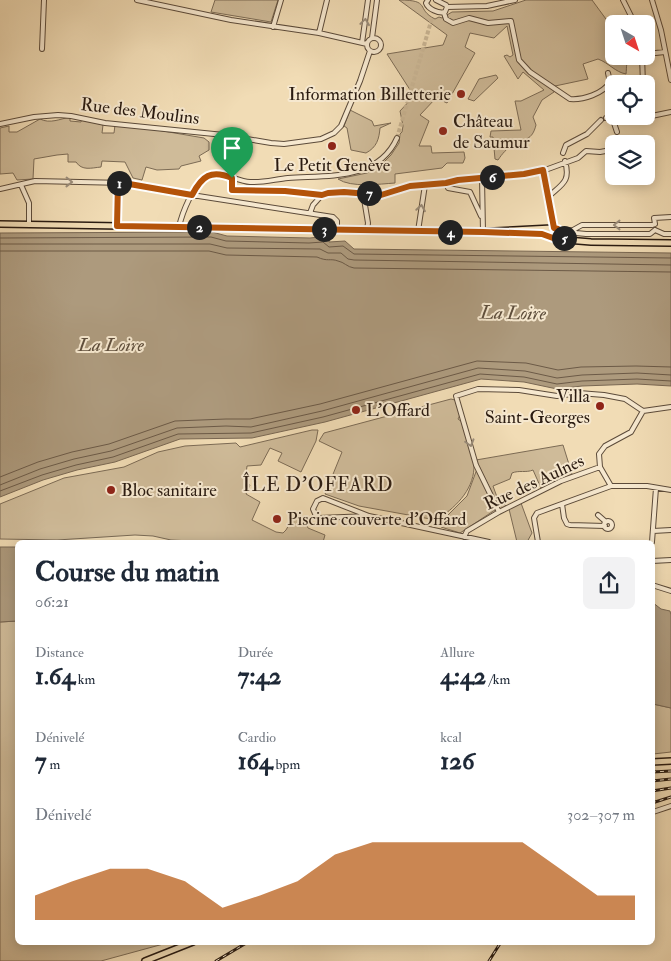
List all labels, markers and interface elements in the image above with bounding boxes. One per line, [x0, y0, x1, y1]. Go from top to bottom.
north arrow [605, 15, 655, 65]
map controls [605, 15, 655, 185]
one-way arrow [359, 17, 370, 25]
button: locate [605, 75, 655, 125]
place label: Information Billetterie [288, 83, 451, 106]
marker: Information Billetterie [455, 88, 467, 100]
street label: Rue des Moulins [79, 93, 201, 130]
place label: Château de Saumur [453, 110, 530, 154]
marker: Château de Saumur [437, 125, 449, 137]
pin [211, 127, 253, 178]
icon: arrive [218, 134, 246, 162]
button: layers [605, 135, 655, 185]
marker: Le Petit Genève [326, 140, 338, 152]
place label: Le Petit Genève [274, 154, 391, 177]
pin: 6 [480, 164, 504, 190]
text: 6 [489, 169, 496, 186]
pin: 1 [106, 170, 132, 196]
text: 1 [117, 175, 122, 192]
one-way arrow [66, 177, 73, 187]
pin: 7 [356, 180, 382, 206]
text: 7 [366, 185, 373, 202]
one-way arrow [416, 204, 426, 212]
pin: 2 [186, 214, 212, 240]
pin: 3 [312, 216, 336, 242]
text: 2 [196, 219, 203, 236]
pin: 4 [438, 220, 462, 244]
one-way arrow [613, 220, 620, 230]
text: 3 [322, 221, 327, 238]
text: 4 [447, 224, 454, 241]
pin: 5 [552, 226, 576, 250]
text: 5 [561, 230, 568, 247]
water label: La Loire [479, 300, 547, 326]
water label: La Loire [77, 333, 145, 357]
place label: Villa Saint-Georges [485, 385, 591, 429]
place label: L'Offard [366, 399, 430, 422]
marker: Villa Saint-Georges [594, 400, 606, 412]
marker: L'Offard [350, 404, 362, 416]
one-way arrow [464, 438, 474, 446]
street label: Rue des Aulnes [480, 449, 588, 516]
district label: ÎLE D'OFFARD [242, 471, 394, 497]
place label: Bloc sanitaire [121, 479, 217, 502]
marker: Bloc sanitaire [105, 484, 117, 496]
place label: Piscine couverte d'Offard [287, 508, 467, 531]
marker: Piscine couverte d'Offard [271, 513, 283, 525]
text: Course du matin [35, 555, 219, 590]
button: share [583, 557, 635, 609]
text: 06:21 [35, 592, 69, 612]
text: Distance [35, 644, 84, 661]
text: Durée [238, 644, 273, 661]
text: Allure [440, 644, 475, 661]
text: 1.64 [35, 661, 75, 692]
text: 7:42 [238, 661, 281, 692]
text: 4:42 [440, 661, 486, 692]
text: km [75, 671, 95, 688]
text: /km [486, 671, 510, 688]
text: Dénivelé [35, 729, 84, 746]
text: Cardio [238, 729, 276, 746]
text: kcal [440, 729, 462, 746]
text: 7 [35, 746, 46, 777]
text: 164 [238, 746, 273, 777]
text: 126 [440, 746, 475, 777]
text: m [46, 756, 60, 773]
text: bpm [273, 756, 300, 773]
text: Dénivelé [35, 805, 91, 825]
text: 302–307 m [567, 805, 635, 825]

